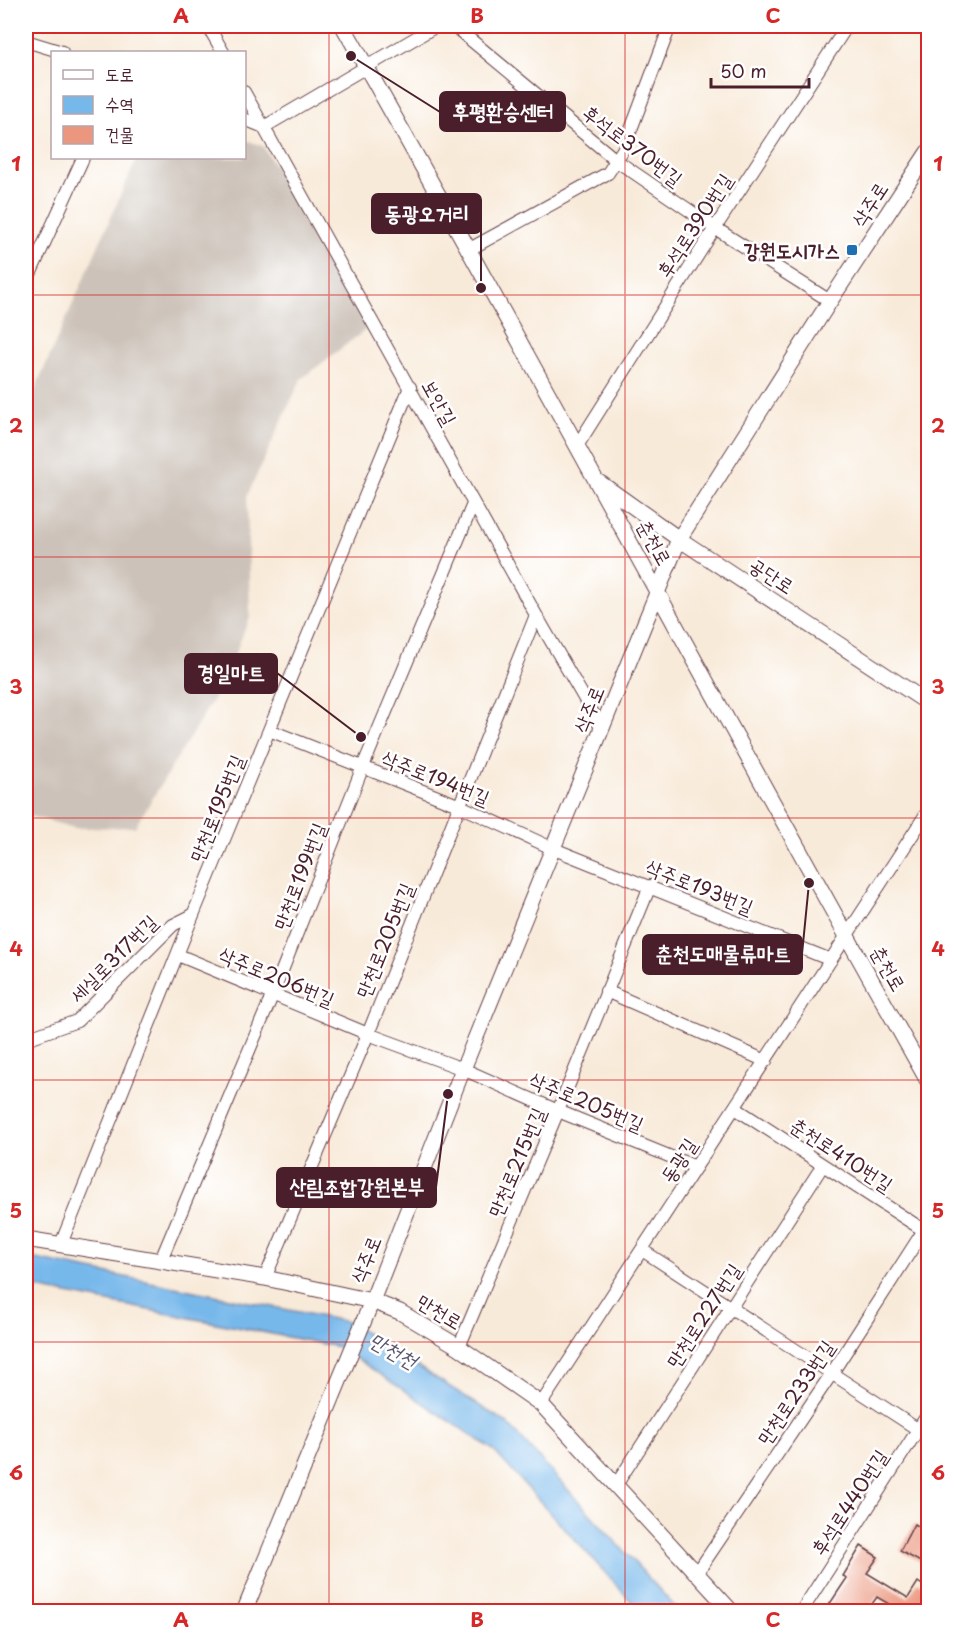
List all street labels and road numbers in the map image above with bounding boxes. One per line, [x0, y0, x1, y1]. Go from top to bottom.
street label: 후석로370번길 [577, 97, 689, 193]
street label: 후석로390번길 [649, 167, 739, 283]
street label: 삭주로 [843, 176, 895, 232]
street label: 보안길 [415, 374, 465, 430]
street label: 춘천로 [630, 514, 680, 570]
street label: 공단로 [744, 549, 800, 601]
street label: 삭주로 [565, 681, 611, 737]
street label: 삭주로194번길 [377, 742, 495, 812]
street label: 만천로195번길 [181, 750, 251, 866]
street label: 만천로199번길 [265, 818, 333, 934]
street label: 삭주로193번길 [642, 851, 758, 921]
street label: 만천로205번길 [347, 878, 421, 1002]
street label: 세실로317번길 [62, 907, 164, 1009]
street label: 삭주로206번길 [214, 938, 340, 1014]
street label: 춘천로 [864, 940, 914, 996]
street label: 삭주로205번길 [525, 1063, 649, 1139]
street label: 만천로215번길 [479, 1103, 553, 1221]
street label: 춘천로410번길 [785, 1109, 899, 1199]
street label: 동광길 [652, 1132, 704, 1188]
street label: 삭주로 [342, 1231, 388, 1287]
street label: 만천로227번길 [658, 1257, 748, 1373]
street label: 만천로 [412, 1286, 468, 1336]
street label: 만천로233번길 [749, 1334, 841, 1450]
street label: 후석로440번길 [803, 1443, 895, 1561]

